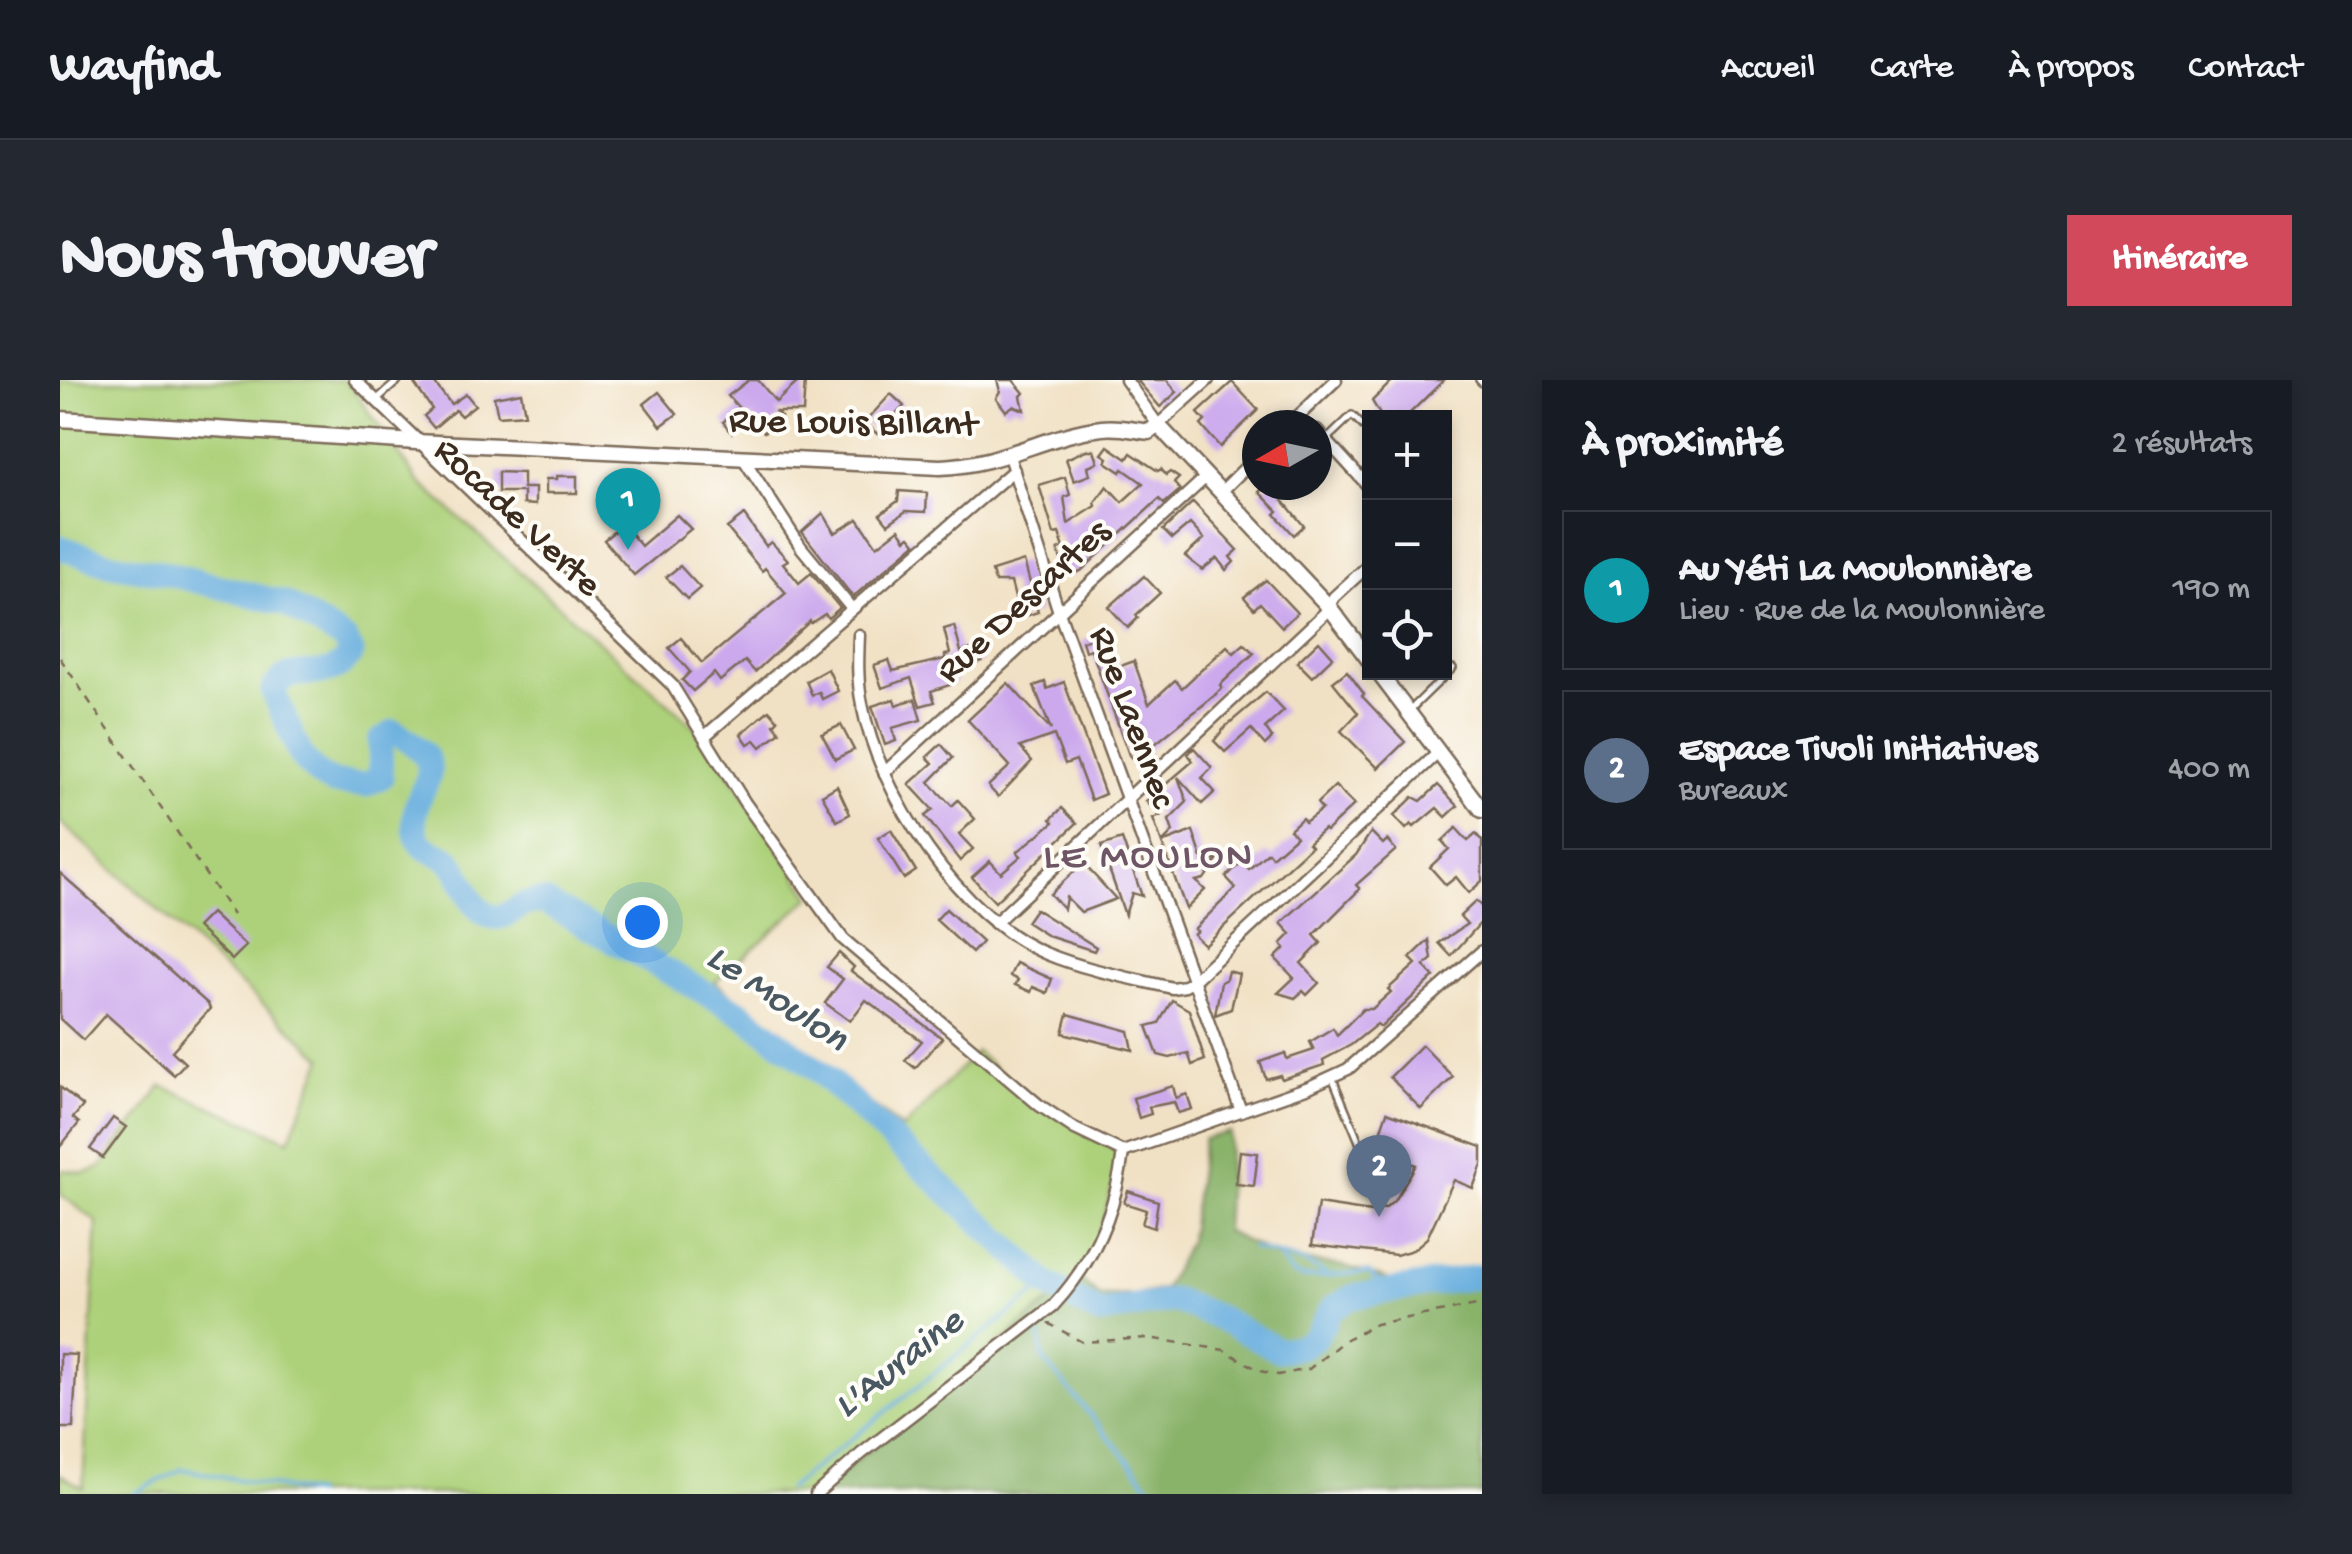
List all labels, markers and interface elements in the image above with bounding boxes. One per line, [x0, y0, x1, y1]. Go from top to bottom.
text: Wayfind [50, 41, 217, 98]
text: Accueil [1721, 49, 1815, 90]
text: Carte [1870, 49, 1953, 90]
text: À propos [2008, 49, 2133, 90]
text: Contact [2188, 49, 2302, 90]
button: Itinéraire [2067, 215, 2292, 306]
text: Nous trouver [60, 219, 432, 302]
street label: Rue Louis Billant [729, 401, 981, 449]
north arrow [1242, 410, 1332, 500]
map controls [1362, 410, 1452, 680]
button: + [1362, 410, 1452, 500]
text: À proximité [1582, 421, 1783, 470]
text: 2 résultats [2111, 426, 2252, 464]
street label: Rocade Verte [423, 430, 609, 608]
pin: 1 [596, 468, 660, 550]
button: − [1362, 500, 1452, 590]
street label: Rue Descartes [929, 511, 1122, 695]
text: Au Yéti La Moulonnière [1679, 549, 2031, 593]
text: 1 [1610, 571, 1623, 609]
text: 190 m [2173, 571, 2250, 609]
button: locate [1362, 590, 1452, 680]
text: Lieu · Rue de la Moulonnière [1679, 593, 2045, 631]
street label: Rue Laennec [1077, 621, 1183, 816]
text: Espace Tivoli Initiatives [1679, 729, 2037, 773]
text: 2 [1609, 751, 1624, 789]
text: 400 m [2168, 751, 2250, 789]
text: Bureaux [1679, 773, 1788, 811]
district label: LE MOULON [1043, 835, 1255, 882]
your location [617, 897, 668, 948]
water label: Le Moulon [696, 936, 857, 1065]
pin: 2 [1346, 1134, 1412, 1217]
water label: L'Auraine [826, 1299, 975, 1430]

